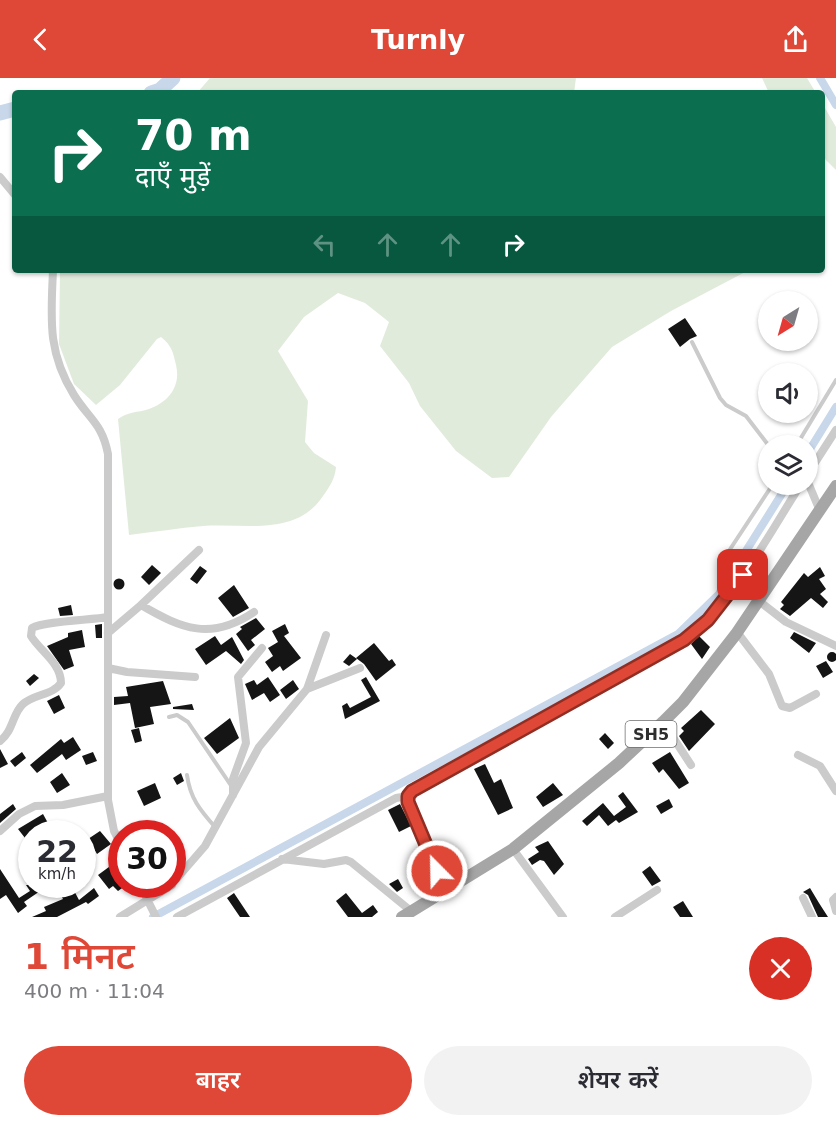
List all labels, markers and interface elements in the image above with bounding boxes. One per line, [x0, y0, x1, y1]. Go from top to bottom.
icon: back [24, 23, 57, 56]
icon: share [779, 23, 812, 56]
text: Turnly [371, 24, 465, 55]
text: 70 m [135, 111, 252, 160]
icon: right [36, 114, 114, 192]
text: दाएँ मुड़ें [135, 161, 210, 192]
icon: left [308, 228, 341, 261]
icon: ahead [371, 228, 404, 261]
icon: ahead [434, 228, 467, 261]
icon: right [497, 228, 530, 261]
north arrow [758, 291, 818, 351]
map controls [758, 291, 818, 495]
button: sound [758, 363, 818, 423]
button: layers [758, 435, 818, 495]
pin [717, 549, 768, 600]
icon: arrive [726, 558, 759, 591]
road number: SH5 [626, 721, 676, 747]
speed limit sign: 30 [108, 820, 186, 898]
text: 22 [36, 834, 78, 869]
position arrow [405, 839, 469, 903]
text: km/h [38, 865, 76, 883]
text: 1 मिनट [24, 936, 135, 977]
button: close [749, 937, 812, 1000]
text: 400 m · 11:04 [24, 979, 165, 1003]
button: बाहर [24, 1046, 412, 1115]
button: शेयर करें [424, 1046, 812, 1115]

